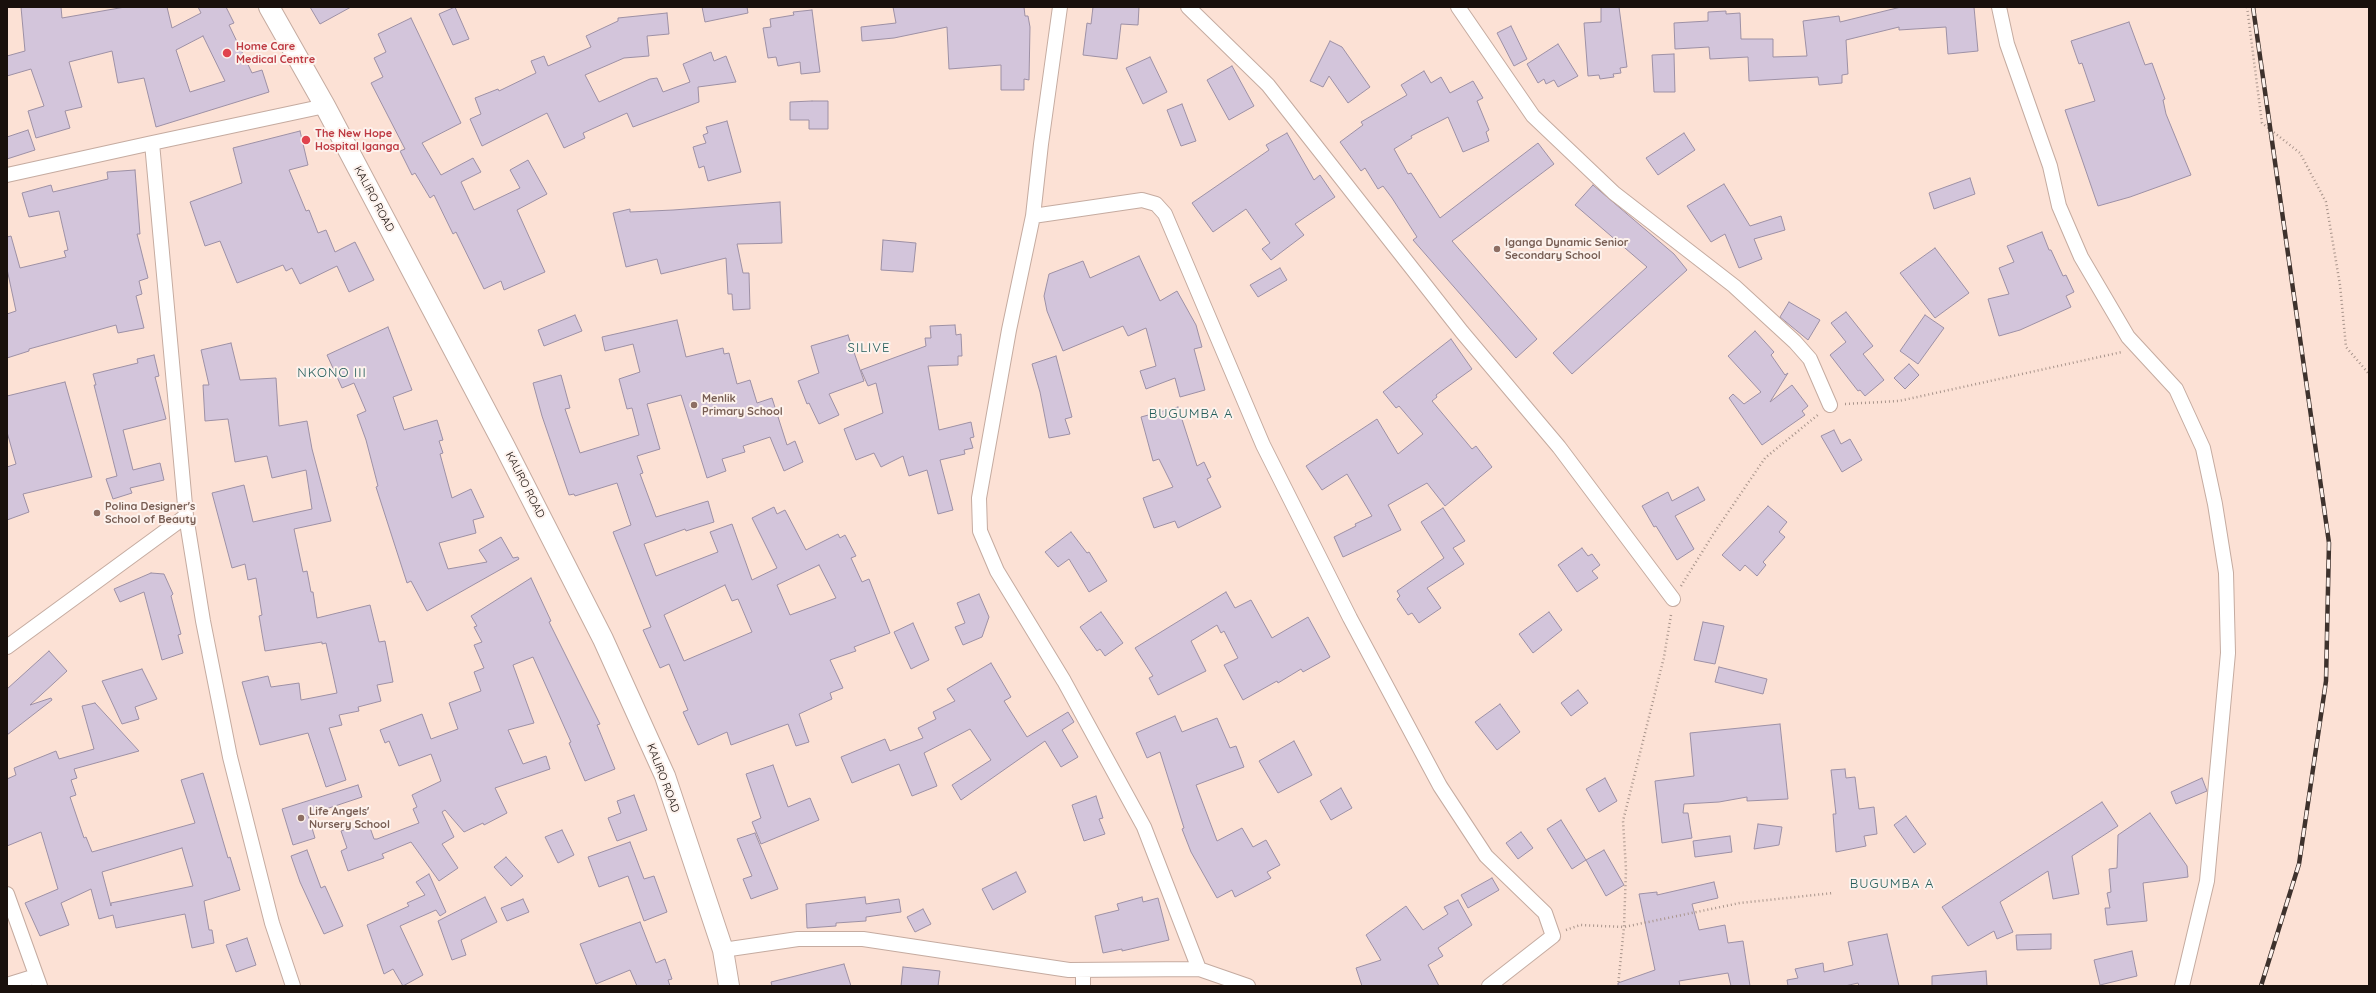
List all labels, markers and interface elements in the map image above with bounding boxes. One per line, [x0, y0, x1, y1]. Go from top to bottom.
place label: Home Care Medical Centre [236, 40, 315, 66]
marker: Home Care Medical Centre [221, 47, 233, 59]
place label: The New Hope Hospital Iganga [315, 127, 399, 153]
marker: The New Hope Hospital Iganga [300, 134, 312, 146]
street label: KALIRO ROAD [351, 164, 397, 234]
place label: Iganga Dynamic Senior Secondary School [1505, 236, 1629, 262]
marker: Iganga Dynamic Senior Secondary School [1492, 244, 1502, 254]
district label: SILIVE [848, 340, 890, 356]
district label: NKONO III [297, 365, 367, 381]
place label: Menlik Primary School [702, 392, 783, 418]
marker: Menlik Primary School [689, 400, 699, 410]
district label: BUGUMBA A [1149, 406, 1233, 422]
street label: KALIRO ROAD [503, 450, 547, 520]
place label: Polina Designer's School of Beauty [105, 500, 196, 526]
marker: Polina Designer's School of Beauty [92, 508, 102, 518]
street label: KALIRO ROAD [644, 742, 682, 814]
place label: Life Angels' Nursery School [309, 805, 390, 831]
marker: Life Angels' Nursery School [296, 813, 306, 823]
district label: BUGUMBA A [1850, 876, 1934, 892]

